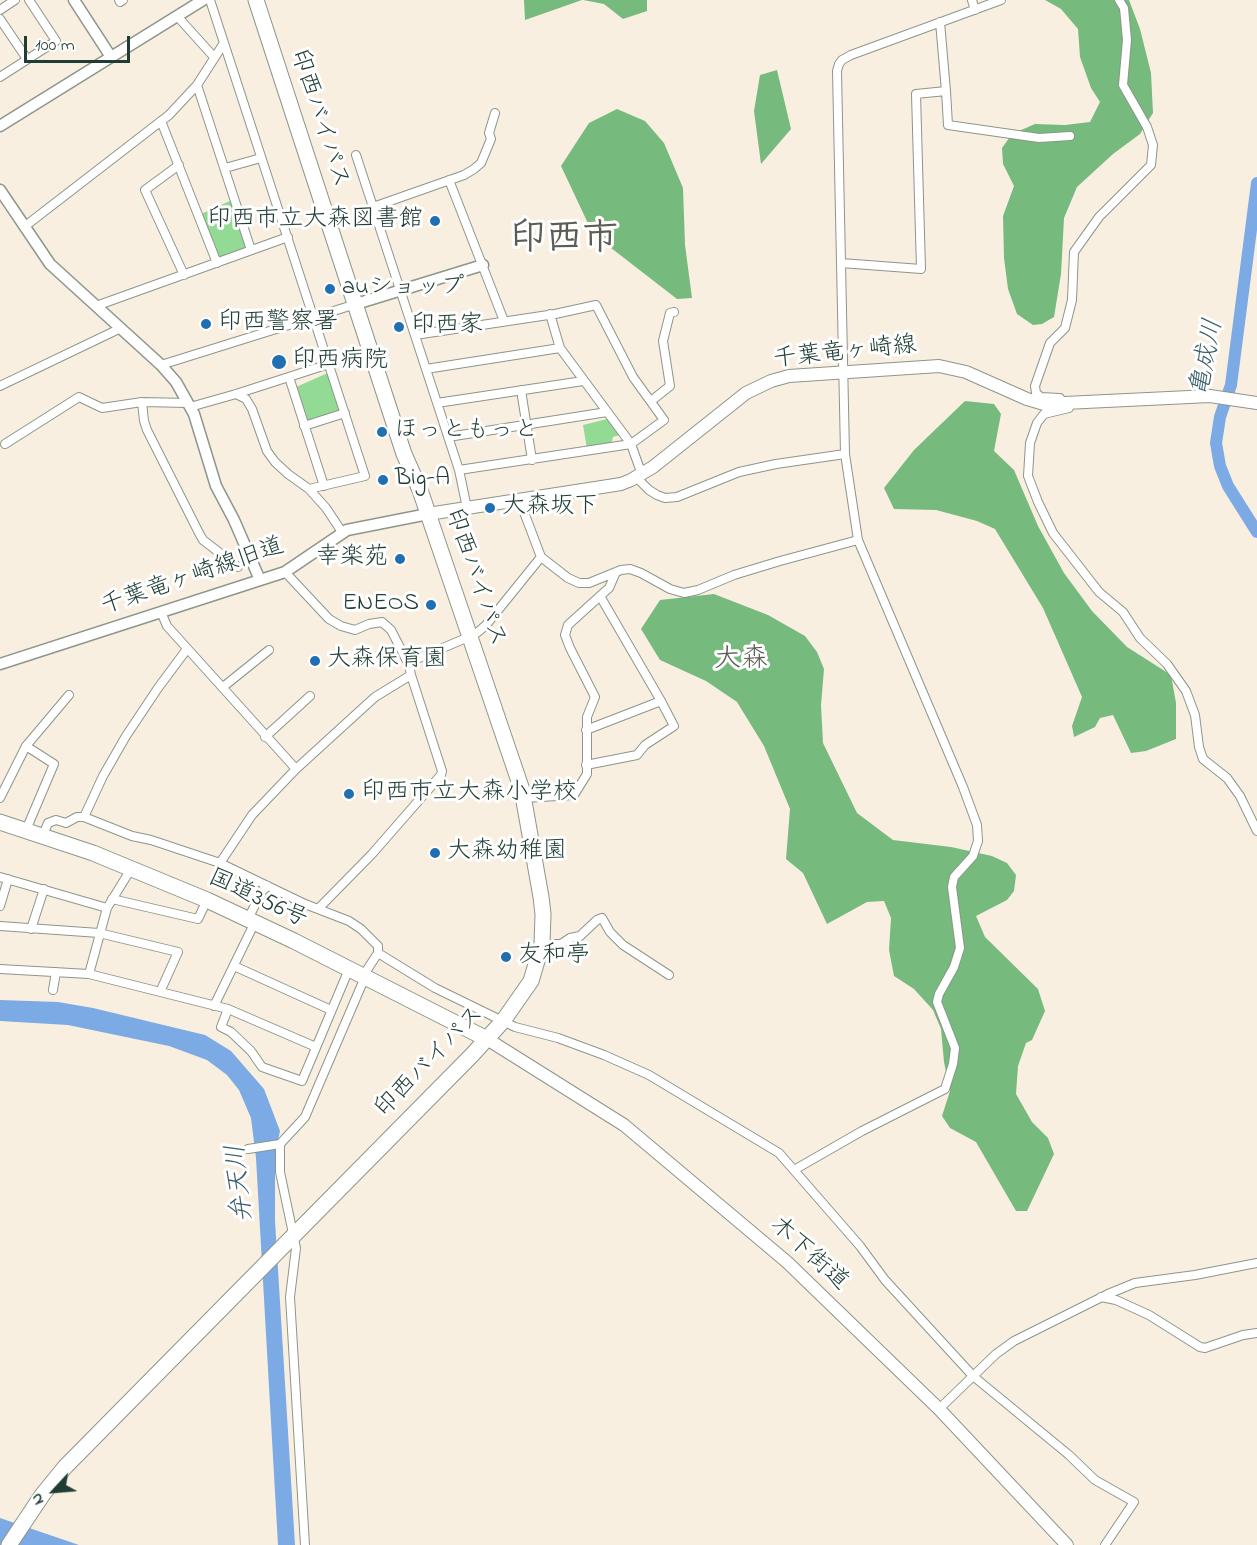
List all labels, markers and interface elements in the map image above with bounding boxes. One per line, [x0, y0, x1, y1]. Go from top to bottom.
scale bar [27, 24, 134, 62]
text: 100 m [35, 33, 75, 59]
street label: 印西バイパス [282, 46, 354, 192]
place label: 印西市立大森図書館 [207, 207, 423, 235]
marker: 印西市立大森図書館 [428, 214, 442, 228]
district label: 印西市 [510, 220, 618, 264]
place label: auショップ [342, 275, 465, 303]
marker: auショップ [323, 282, 337, 296]
place label: 印西警察署 [218, 310, 338, 338]
place label: 印西家 [411, 313, 483, 341]
marker: 印西警察署 [199, 317, 213, 331]
water label: 亀成川 [1186, 317, 1232, 399]
marker: 印西家 [392, 320, 406, 334]
street label: 千葉竜ヶ崎線 [772, 332, 918, 376]
place label: 印西病院 [292, 348, 388, 376]
marker: 印西病院 [270, 353, 288, 371]
place label: ほっともっと [394, 418, 538, 446]
marker: ほっともっと [375, 425, 389, 439]
place label: Big-A [395, 466, 450, 494]
marker: Big-A [376, 473, 390, 487]
place label: 大森坂下 [502, 494, 598, 522]
marker: 大森坂下 [483, 501, 497, 515]
street label: 印西バイパス [437, 505, 511, 651]
street label: 千葉竜ヶ崎線旧道 [98, 533, 288, 623]
place label: 幸楽苑 [316, 545, 388, 573]
marker: 幸楽苑 [393, 552, 407, 566]
place label: ENEOS [343, 591, 419, 619]
marker: ENEOS [424, 598, 438, 612]
district label: 大森 [714, 646, 768, 678]
place label: 大森保育園 [327, 647, 447, 675]
marker: 大森保育園 [308, 654, 322, 668]
place label: 印西市立大森小学校 [361, 780, 577, 808]
marker: 印西市立大森小学校 [342, 787, 356, 801]
place label: 大森幼稚園 [447, 839, 567, 867]
marker: 大森幼稚園 [428, 846, 442, 860]
street label: 国道356号 [203, 865, 311, 935]
place label: 友和亭 [518, 943, 590, 971]
marker: 友和亭 [499, 950, 513, 964]
street label: 印西バイパス [371, 1001, 491, 1125]
water label: 弁天川 [222, 1143, 262, 1223]
street label: 木下街道 [763, 1212, 853, 1298]
north arrow [24, 1461, 84, 1521]
text: N [25, 1489, 51, 1509]

